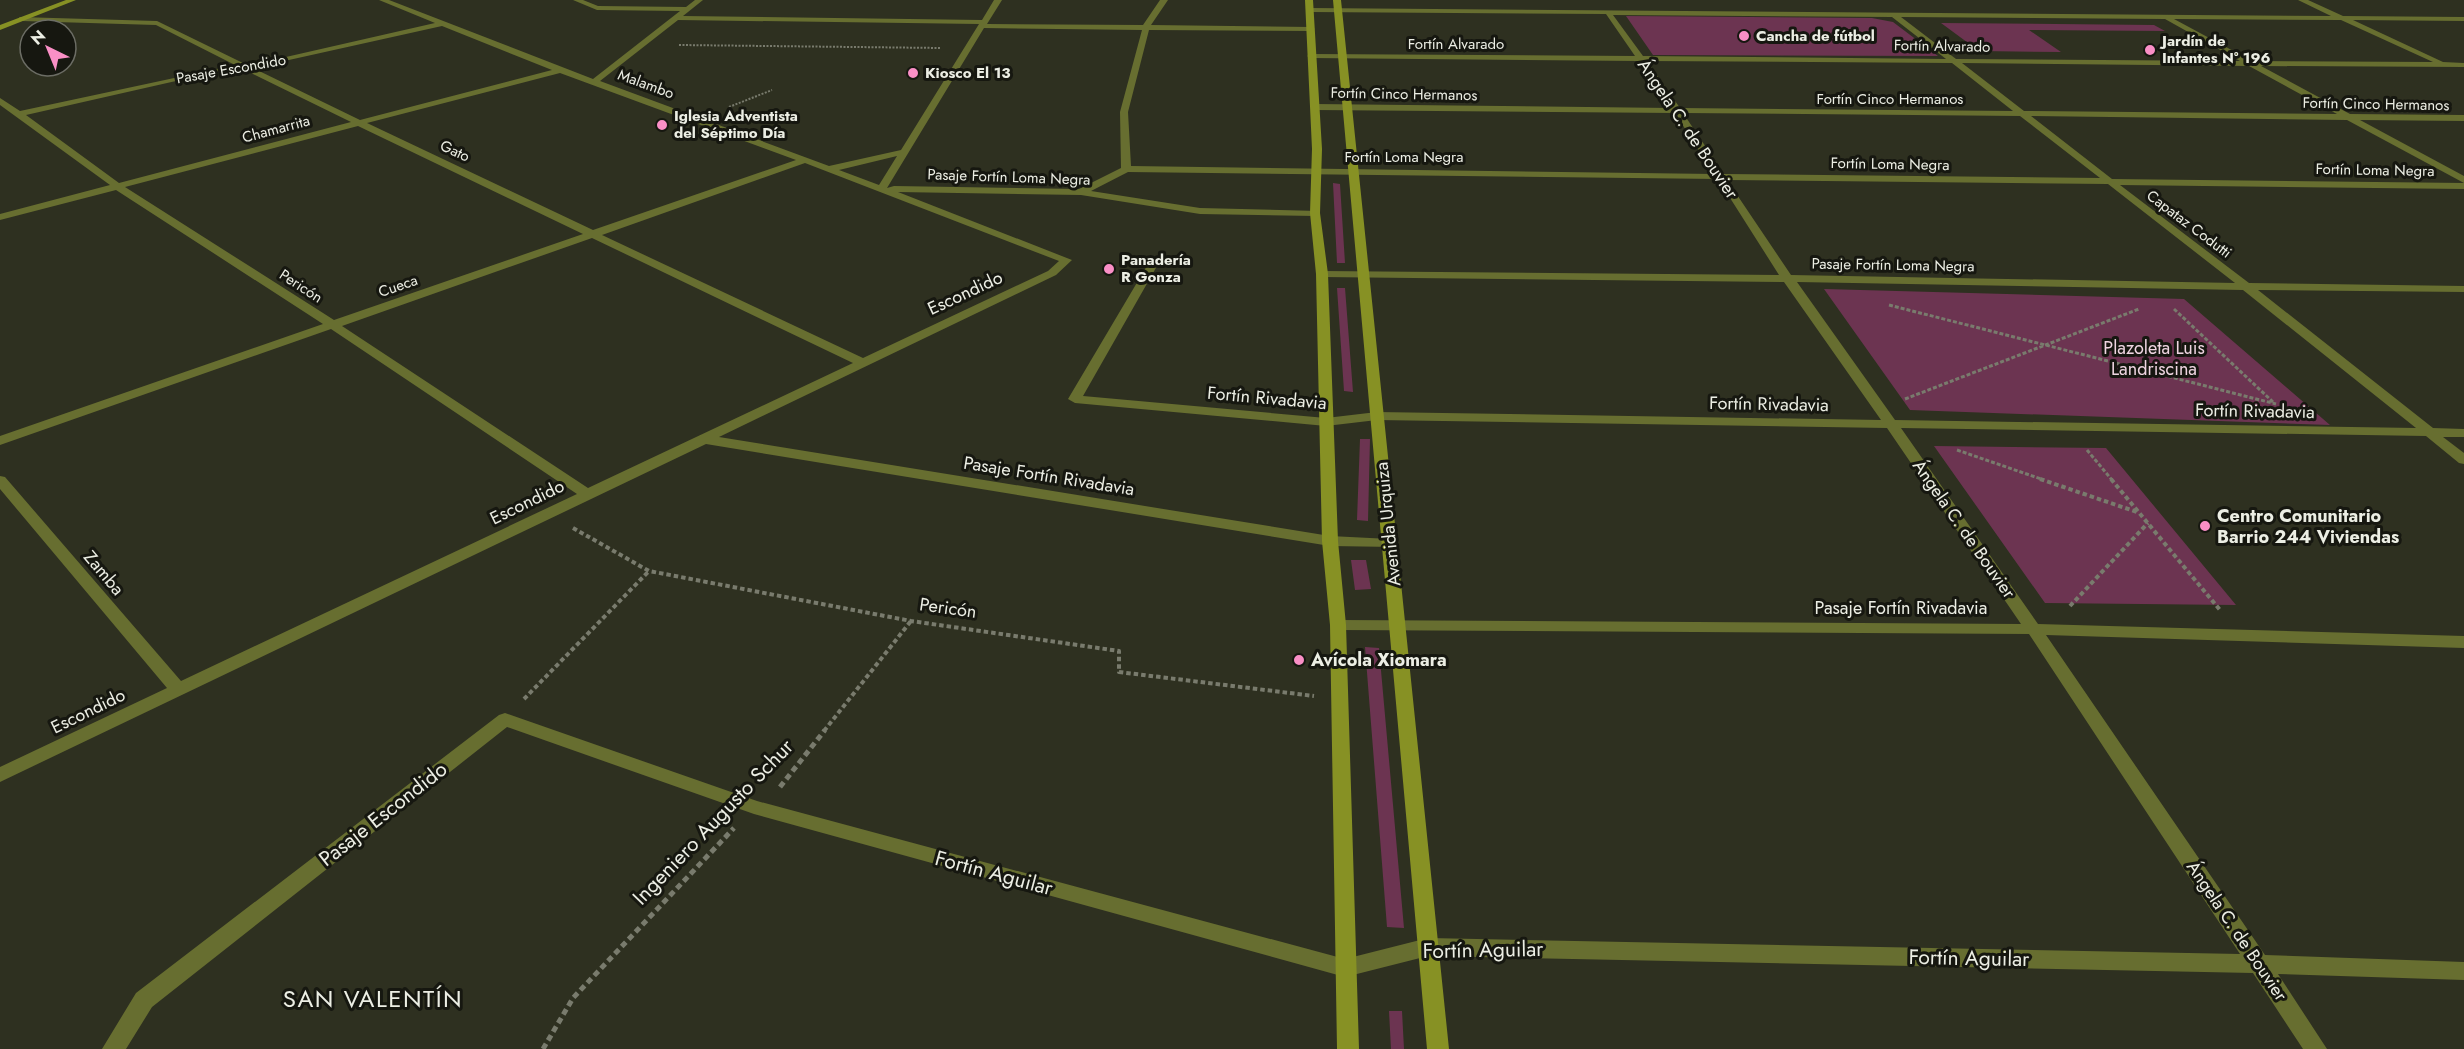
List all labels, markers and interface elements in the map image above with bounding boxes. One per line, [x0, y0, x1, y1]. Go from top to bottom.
north arrow [18, 18, 78, 78]
text: N [26, 25, 51, 50]
place label: Cancha de fútbol [1756, 25, 1875, 47]
marker: Cancha de fútbol [1737, 29, 1751, 43]
place label: Jardín de Infantes N° 196 [2159, 30, 2271, 69]
street label: Fortín Alvarado [1408, 33, 1504, 55]
street label: Fortín Alvarado [1894, 34, 1990, 58]
marker: Jardín de Infantes N° 196 [2143, 43, 2157, 57]
street label: Pasaje Escondido [174, 49, 288, 89]
street label: Ángela C. de Bouvier [1631, 54, 1745, 205]
place label: Kiosco El 13 [925, 62, 1011, 84]
street label: Malambo [615, 64, 677, 104]
marker: Kiosco El 13 [906, 66, 920, 80]
street label: Fortín Cinco Hermanos [1330, 82, 1478, 106]
street label: Fortín Cinco Hermanos [1817, 88, 1963, 110]
street label: Fortín Cinco Hermanos [2302, 92, 2450, 116]
place label: Iglesia Adventista del Séptimo Día [674, 105, 798, 144]
street label: Chamarrita [240, 109, 312, 149]
marker: Iglesia Adventista del Séptimo Día [655, 118, 669, 132]
street label: Gato [436, 135, 474, 167]
street label: Fortín Loma Negra [1345, 146, 1463, 168]
street label: Fortín Loma Negra [1830, 152, 1950, 176]
street label: Fortín Loma Negra [2315, 158, 2435, 182]
street label: Pasaje Fortín Loma Negra [927, 163, 1091, 191]
street label: Capataz Codutti [2142, 185, 2236, 263]
place label: Panadería R Gonza [1121, 249, 1191, 288]
street label: Pasaje Fortín Loma Negra [1811, 253, 1975, 277]
marker: Panadería R Gonza [1102, 262, 1116, 276]
street label: Pericón [275, 264, 327, 308]
street label: Escondido [923, 264, 1007, 322]
street label: Cueca [375, 269, 421, 303]
park label: Plazoleta Luis Landriscina [2103, 335, 2205, 382]
street label: Fortín Rivadavia [1206, 380, 1328, 416]
street label: Fortín Rivadavia [1709, 390, 1829, 418]
street label: Fortín Rivadavia [2195, 397, 2315, 425]
street label: Pasaje Fortín Rivadavia [962, 450, 1136, 502]
street label: Ángela C. de Bouvier [1906, 454, 2022, 604]
street label: Avenida Urquiza [1369, 461, 1407, 587]
street label: Escondido [485, 473, 569, 531]
place label: Centro Comunitario Barrio 244 Viviendas [2217, 503, 2399, 550]
marker: Centro Comunitario Barrio 244 Viviendas [2198, 519, 2212, 533]
street label: Zamba [78, 545, 130, 601]
street label: Pericón [918, 591, 978, 625]
street label: Pasaje Fortín Rivadavia [1815, 595, 1987, 621]
place label: Avícola Xiomara [1310, 647, 1447, 673]
marker: Avícola Xiomara [1292, 653, 1306, 667]
street label: Escondido [46, 682, 130, 740]
street label: Ingeniero Augusto Schur [626, 732, 801, 912]
street label: Pasaje Escondido [313, 754, 453, 874]
street label: Fortín Aguilar [932, 843, 1057, 903]
street label: Ángela C. de Bouvier [2180, 856, 2294, 1007]
street label: Fortín Aguilar [1422, 934, 1544, 966]
street label: Fortín Aguilar [1908, 942, 2030, 974]
district label: SAN VALENTÍN [283, 981, 463, 1016]

